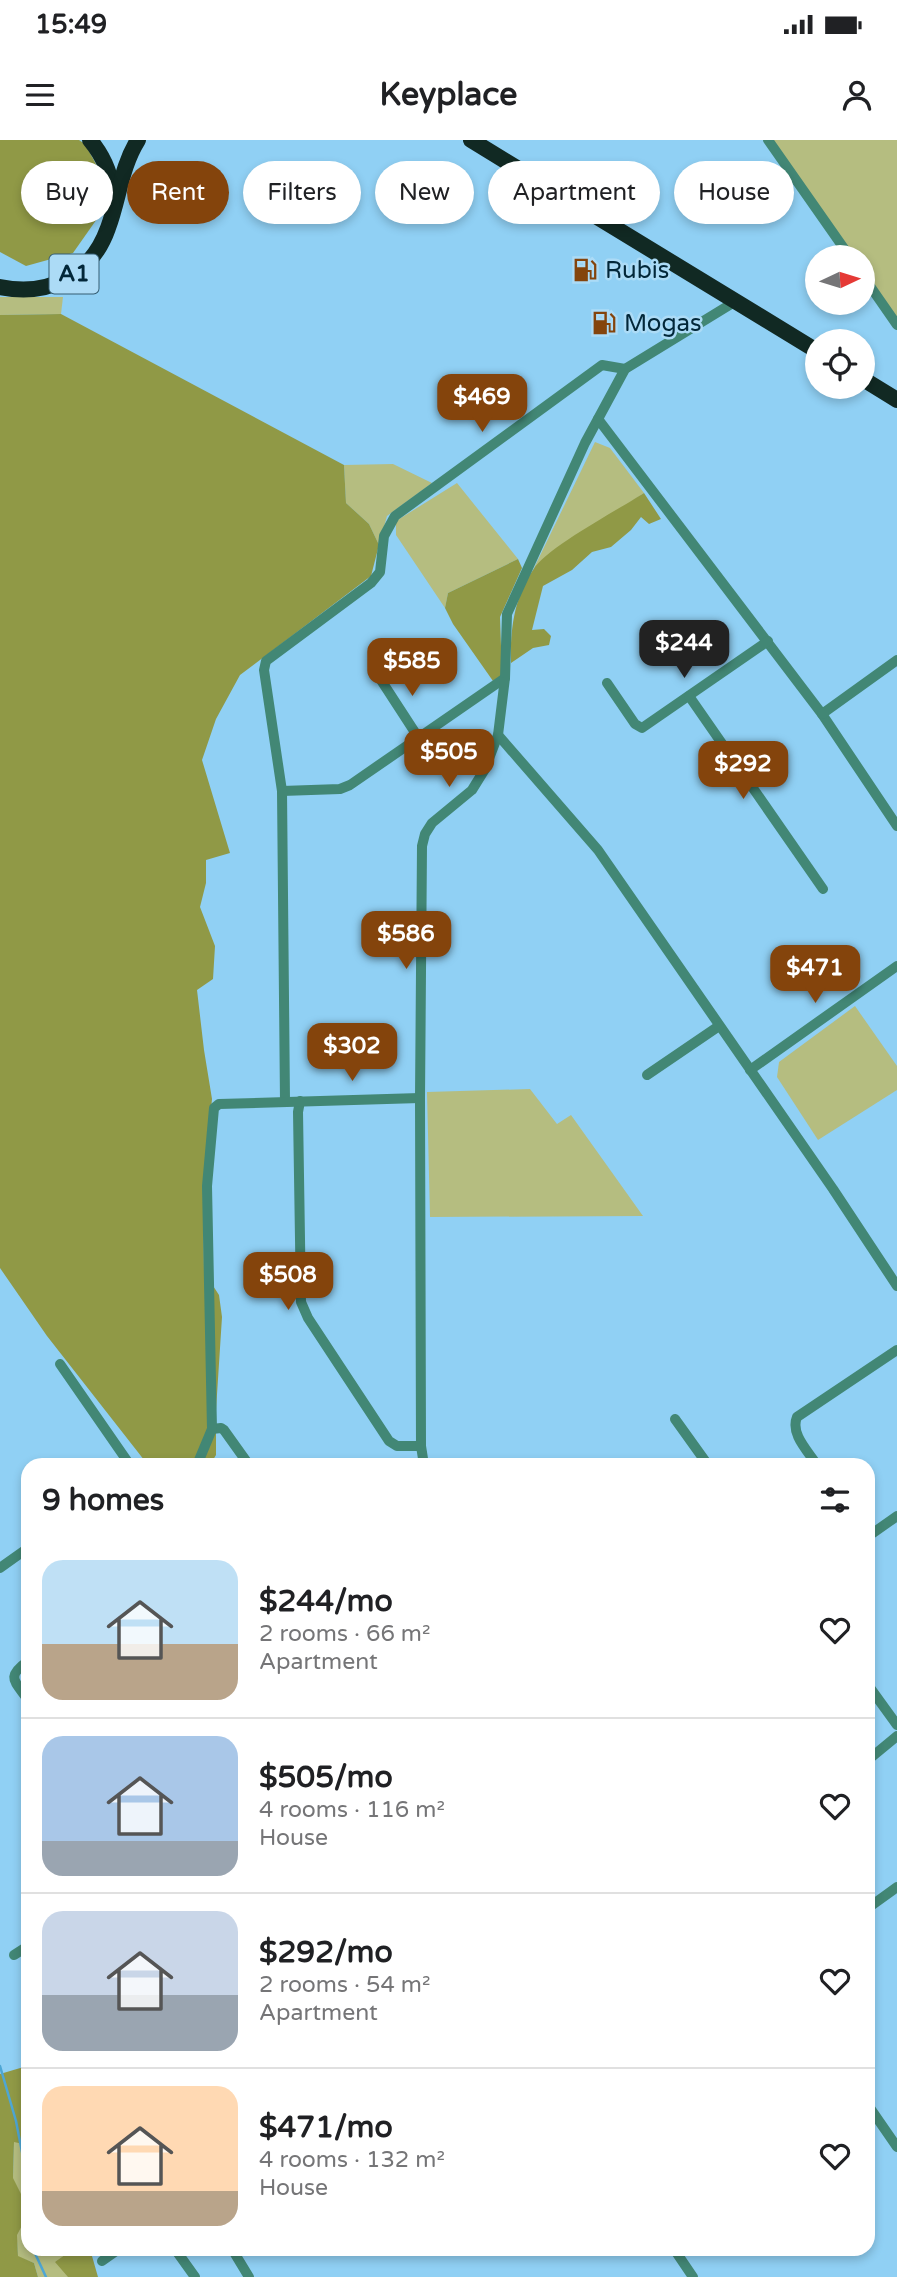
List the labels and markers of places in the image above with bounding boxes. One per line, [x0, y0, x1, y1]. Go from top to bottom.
fuel station icon: Rubis [571, 256, 599, 284]
place label: Rubis [605, 256, 669, 285]
fuel station icon: Mogas [590, 309, 618, 337]
place label: Mogas [624, 309, 702, 338]
pin: $469 [441, 374, 523, 434]
pin: $244 [643, 620, 725, 680]
pin: $585 [371, 638, 453, 698]
pin: $505 [408, 730, 490, 789]
pin: $292 [702, 742, 784, 801]
pin: $586 [365, 912, 447, 971]
pin: $471 [774, 946, 856, 1005]
pin: $302 [311, 1024, 393, 1083]
pin: $508 [247, 1252, 329, 1312]

